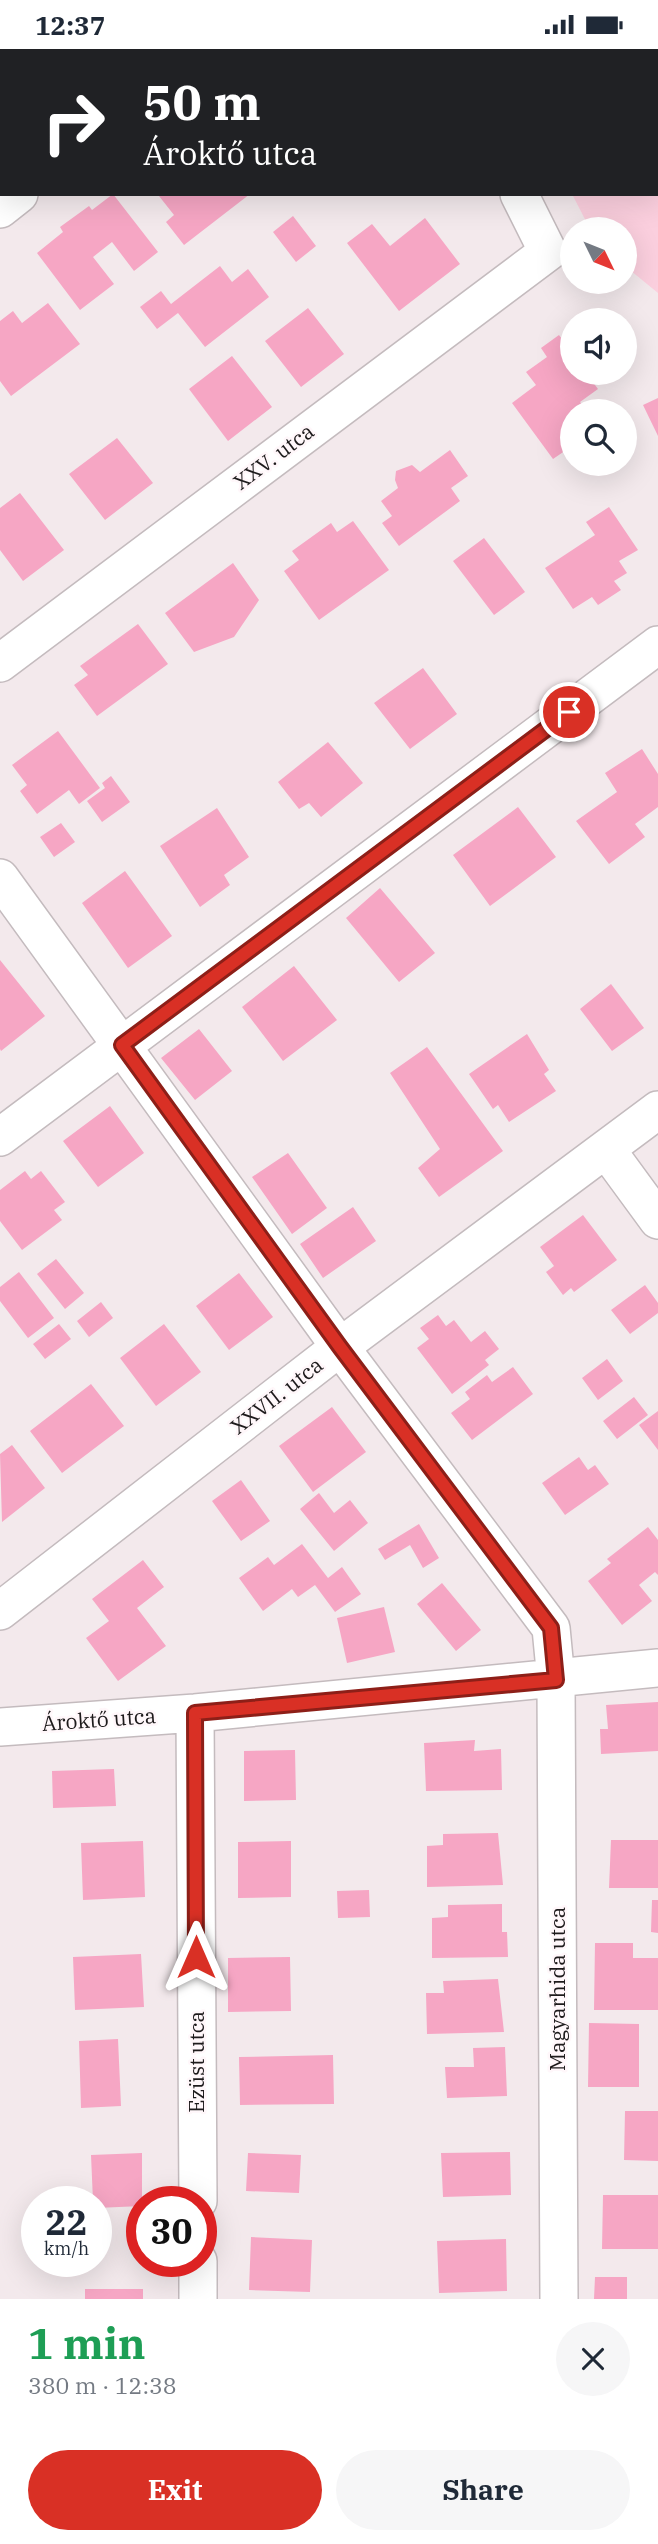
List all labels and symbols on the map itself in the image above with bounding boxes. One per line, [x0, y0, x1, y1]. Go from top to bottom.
north arrow [560, 217, 637, 294]
street label: XXV. utca [228, 417, 319, 496]
pin [539, 682, 599, 742]
street label: XXVII. utca [225, 1350, 328, 1440]
street label: Ároktő utca [41, 1701, 157, 1737]
street label: Magyarhida utca [543, 1907, 571, 2071]
position arrow [159, 1920, 233, 1994]
street label: Ezüst utca [182, 2011, 210, 2113]
speed limit sign: 30 [126, 2186, 217, 2277]

